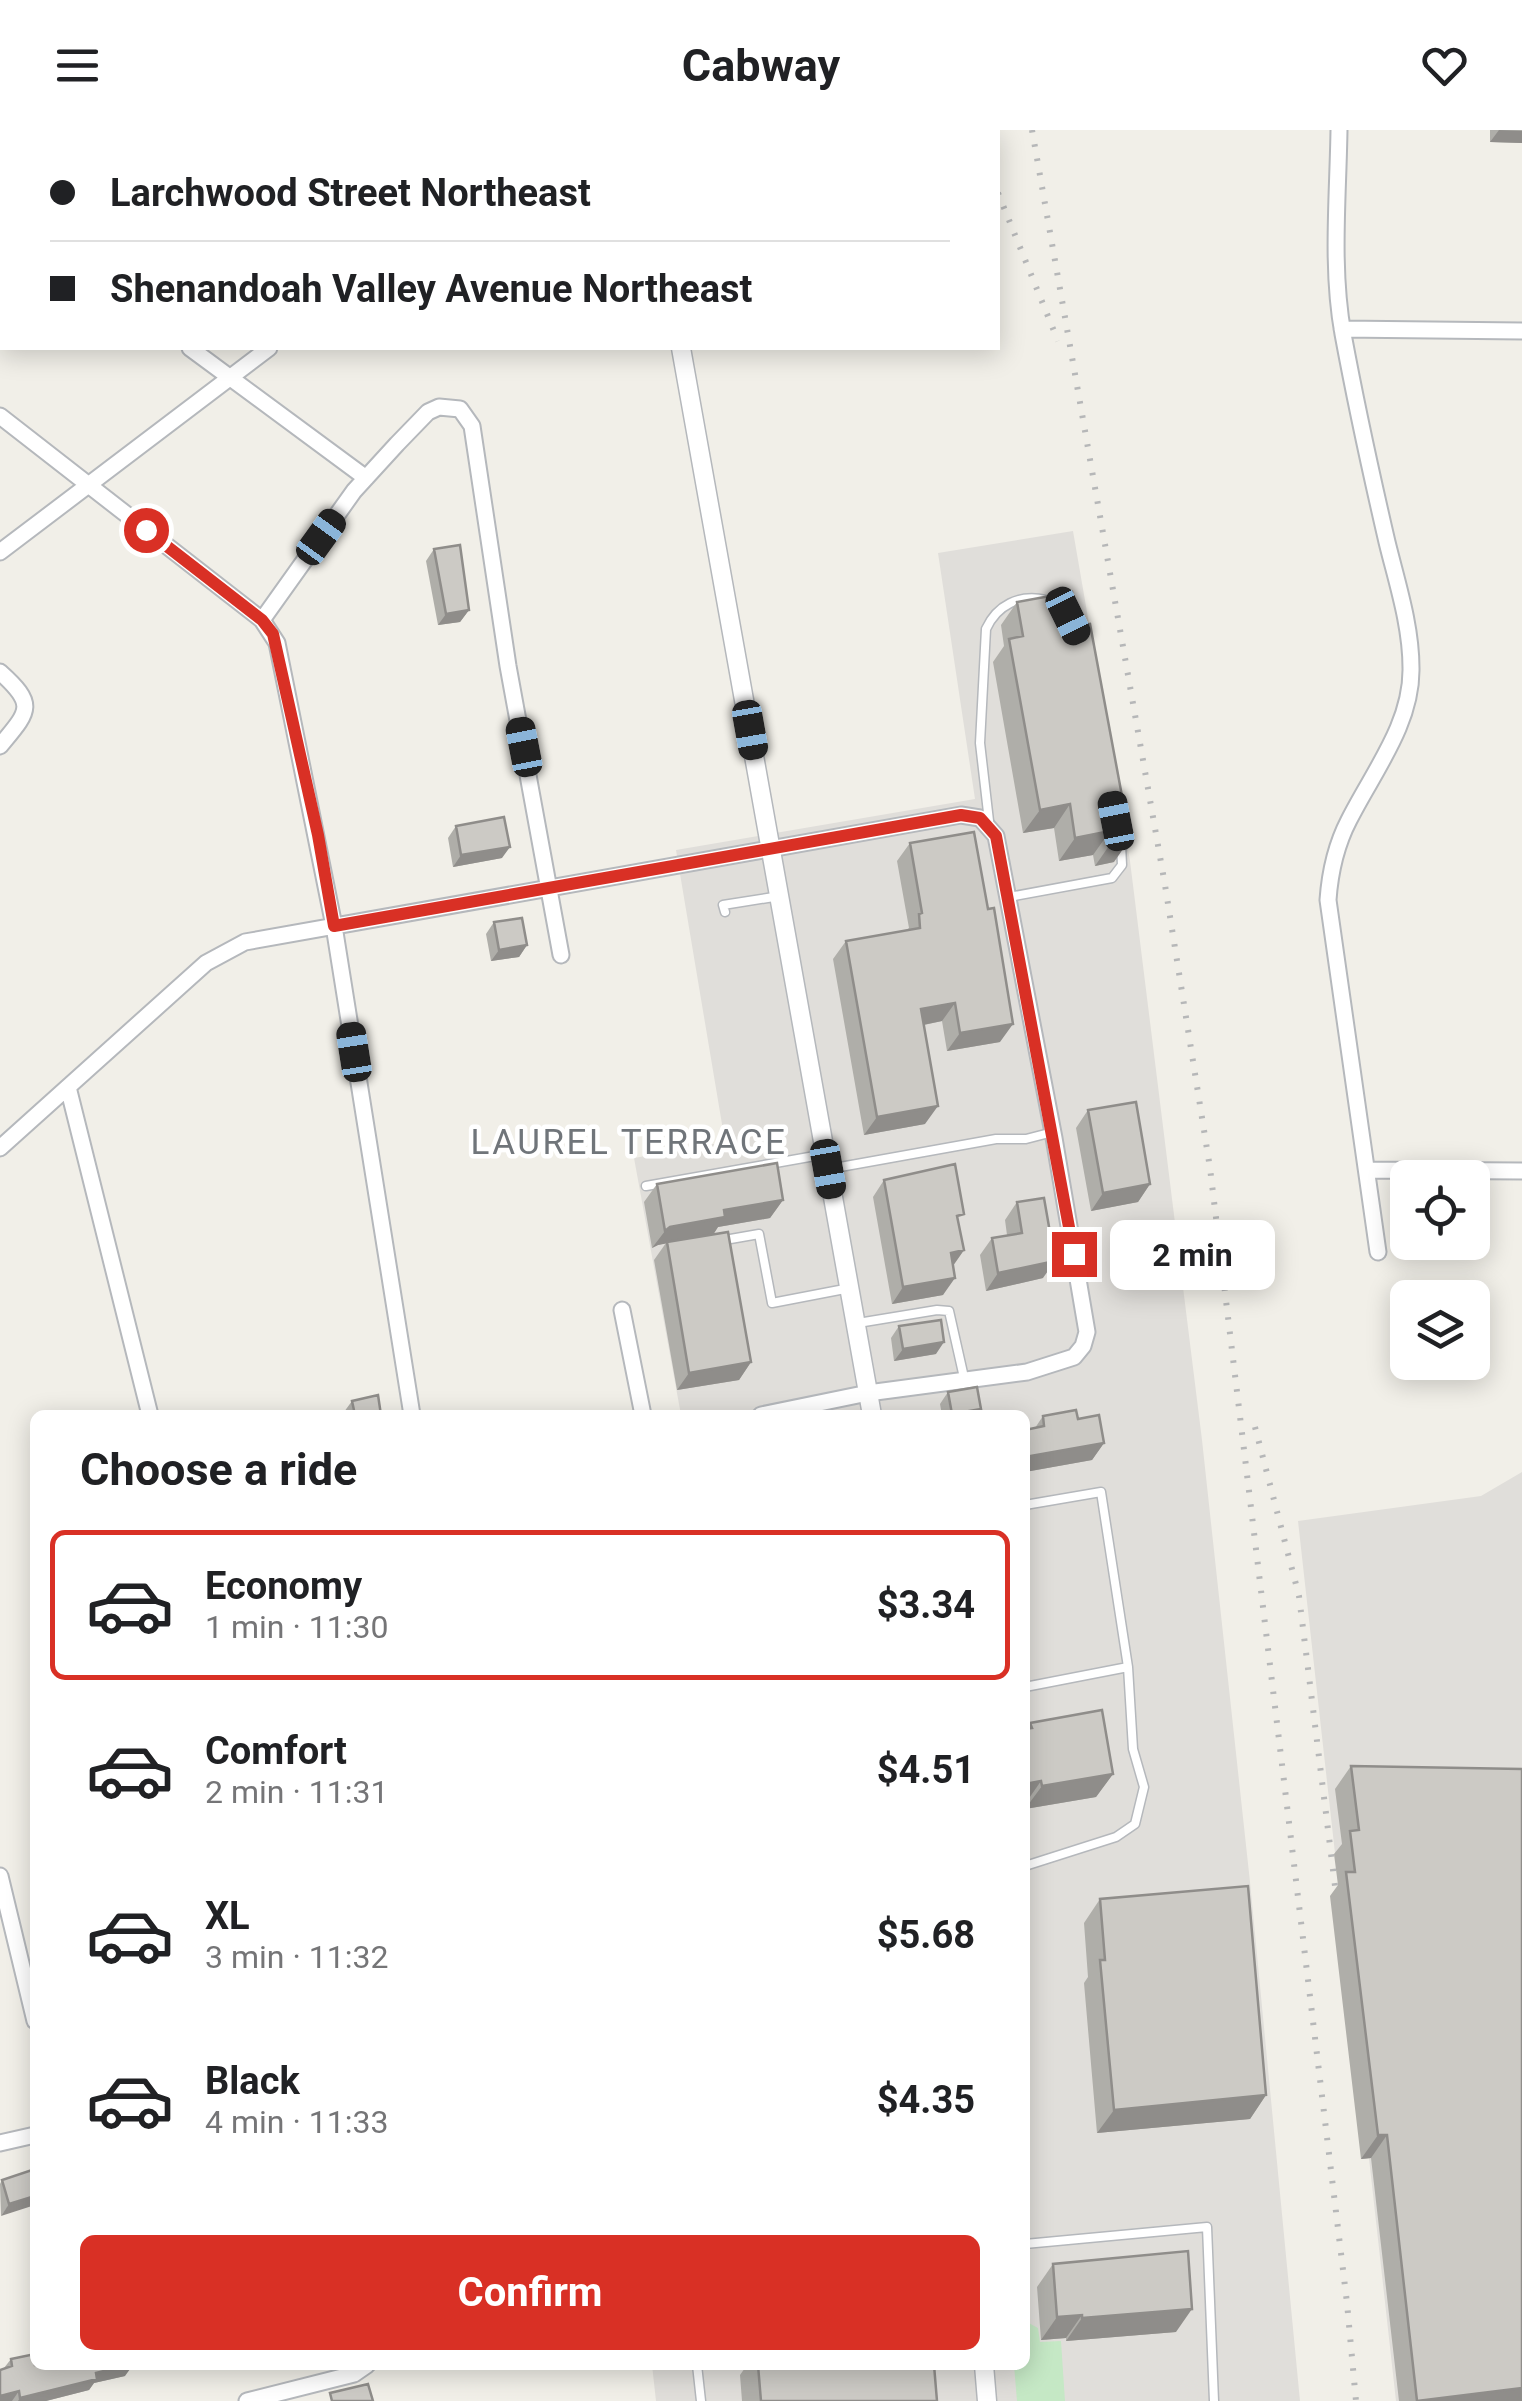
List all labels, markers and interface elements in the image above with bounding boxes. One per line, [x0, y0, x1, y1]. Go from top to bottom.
icon: menu [50, 38, 105, 93]
icon: heart [1417, 38, 1472, 93]
text: Cabway [682, 39, 840, 92]
text: Larchwood Street Northeast [110, 171, 591, 215]
text: Shenandoah Valley Avenue Northeast [110, 267, 752, 311]
car [291, 504, 351, 570]
route start [124, 508, 169, 553]
car [1041, 582, 1095, 650]
car [730, 698, 770, 762]
car [504, 715, 544, 779]
car [1096, 789, 1136, 853]
car [334, 1020, 374, 1084]
district label: LAUREL TERRACE [471, 1122, 787, 1163]
car [808, 1137, 848, 1201]
map controls [1390, 1160, 1490, 1380]
button: locate [1390, 1160, 1490, 1260]
callout: 2 min [1109, 1219, 1274, 1289]
route end [1052, 1232, 1097, 1277]
text: 2 min [1152, 1236, 1233, 1274]
button: layers [1390, 1280, 1490, 1380]
text: Choose a ride [80, 1443, 357, 1496]
icon: car [85, 1560, 175, 1650]
text: Economy [205, 1564, 362, 1608]
text: $3.34 [877, 1583, 975, 1627]
text: 1 min · 11:30 [205, 1608, 388, 1646]
icon: car [85, 1725, 175, 1815]
text: Comfort [205, 1729, 347, 1773]
text: $4.51 [877, 1748, 975, 1792]
text: 2 min · 11:31 [205, 1773, 388, 1811]
icon: car [85, 1890, 175, 1980]
text: XL [205, 1894, 250, 1938]
text: $5.68 [877, 1913, 975, 1957]
text: 3 min · 11:32 [205, 1938, 388, 1976]
icon: car [85, 2055, 175, 2145]
text: Black [205, 2059, 300, 2103]
text: $4.35 [877, 2078, 975, 2122]
text: 4 min · 11:33 [205, 2103, 388, 2141]
button: Confirm [80, 2235, 980, 2350]

